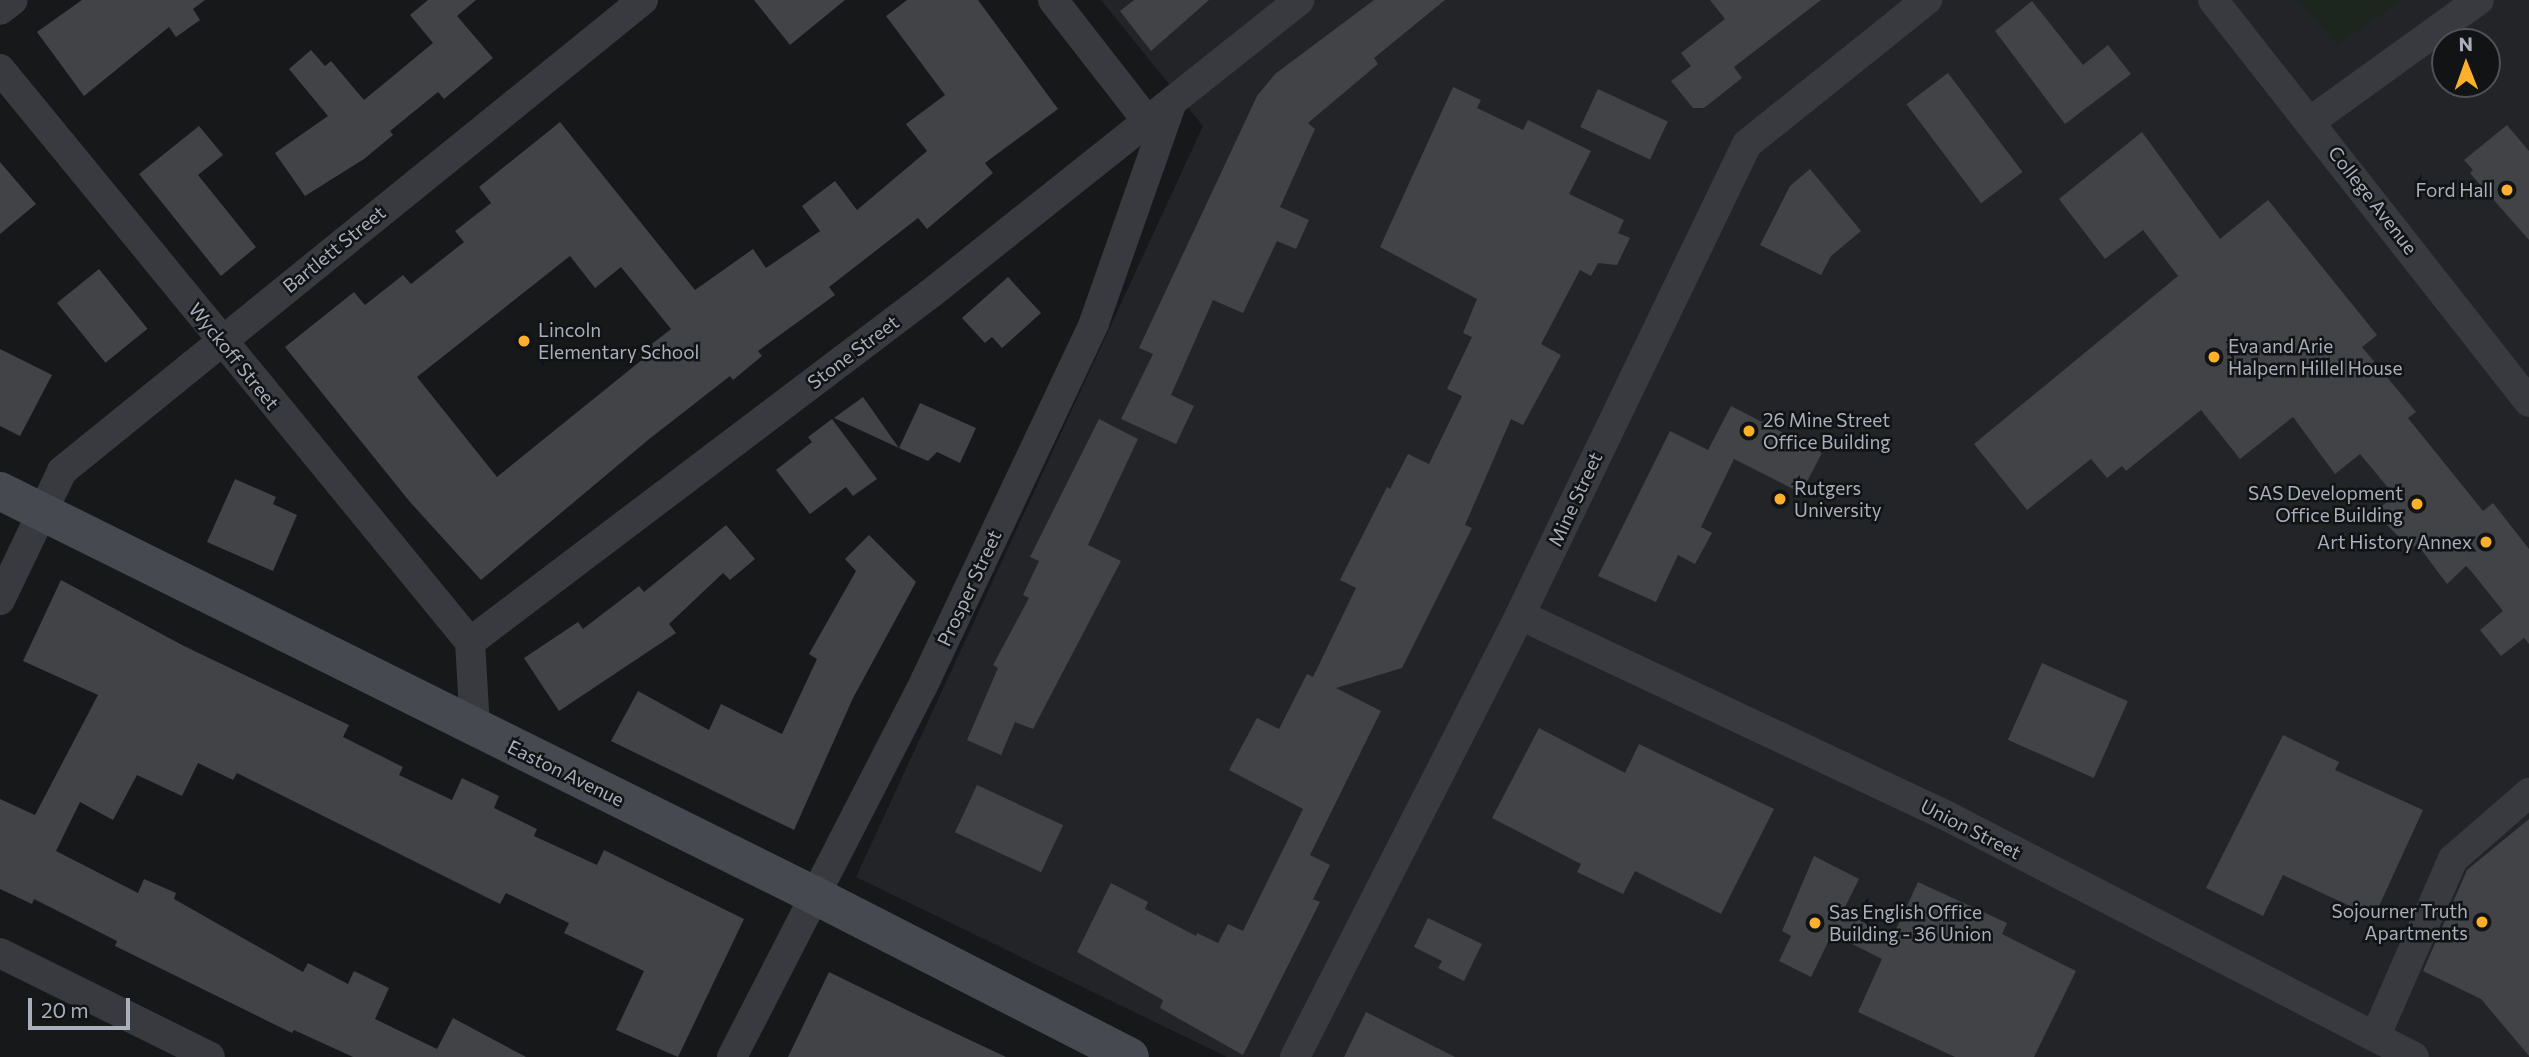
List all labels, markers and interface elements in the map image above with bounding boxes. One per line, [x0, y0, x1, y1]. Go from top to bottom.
north arrow [2431, 28, 2501, 98]
text: N [2458, 32, 2473, 55]
street label: College Avenue [2324, 141, 2422, 259]
place label: Ford Hall [2415, 179, 2493, 201]
marker: Ford Hall [2499, 182, 2515, 198]
street label: Bartlett Street [278, 201, 390, 297]
street label: Wyckoff Street [184, 298, 284, 414]
street label: Stone Street [803, 310, 903, 394]
place label: Lincoln Elementary School [538, 319, 699, 363]
marker: Lincoln Elementary School [516, 333, 532, 349]
place label: Eva and Arie Halpern Hillel House [2228, 335, 2403, 379]
marker: Eva and Arie Halpern Hillel House [2206, 349, 2222, 365]
place label: 26 Mine Street Office Building [1763, 409, 1891, 453]
marker: 26 Mine Street Office Building [1741, 423, 1757, 439]
street label: Mine Street [1543, 448, 1607, 550]
place label: Rutgers University [1794, 477, 1881, 521]
place label: SAS Development Office Building [2248, 482, 2403, 526]
marker: Rutgers University [1772, 491, 1788, 507]
marker: SAS Development Office Building [2409, 496, 2425, 512]
street label: Prosper Street [932, 526, 1006, 650]
place label: Art History Annex [2317, 531, 2472, 553]
marker: Art History Annex [2478, 534, 2494, 550]
street label: Easton Avenue [504, 735, 628, 811]
street label: Union Street [1917, 794, 2025, 864]
place label: Sojourner Truth Apartments [2331, 900, 2468, 944]
place label: Sas English Office Building - 36 Union [1829, 901, 1992, 945]
marker: Sojourner Truth Apartments [2474, 914, 2490, 930]
marker: Sas English Office Building - 36 Union [1807, 915, 1823, 931]
scale bar [32, 984, 133, 1028]
text: 20 m [41, 997, 89, 1022]

